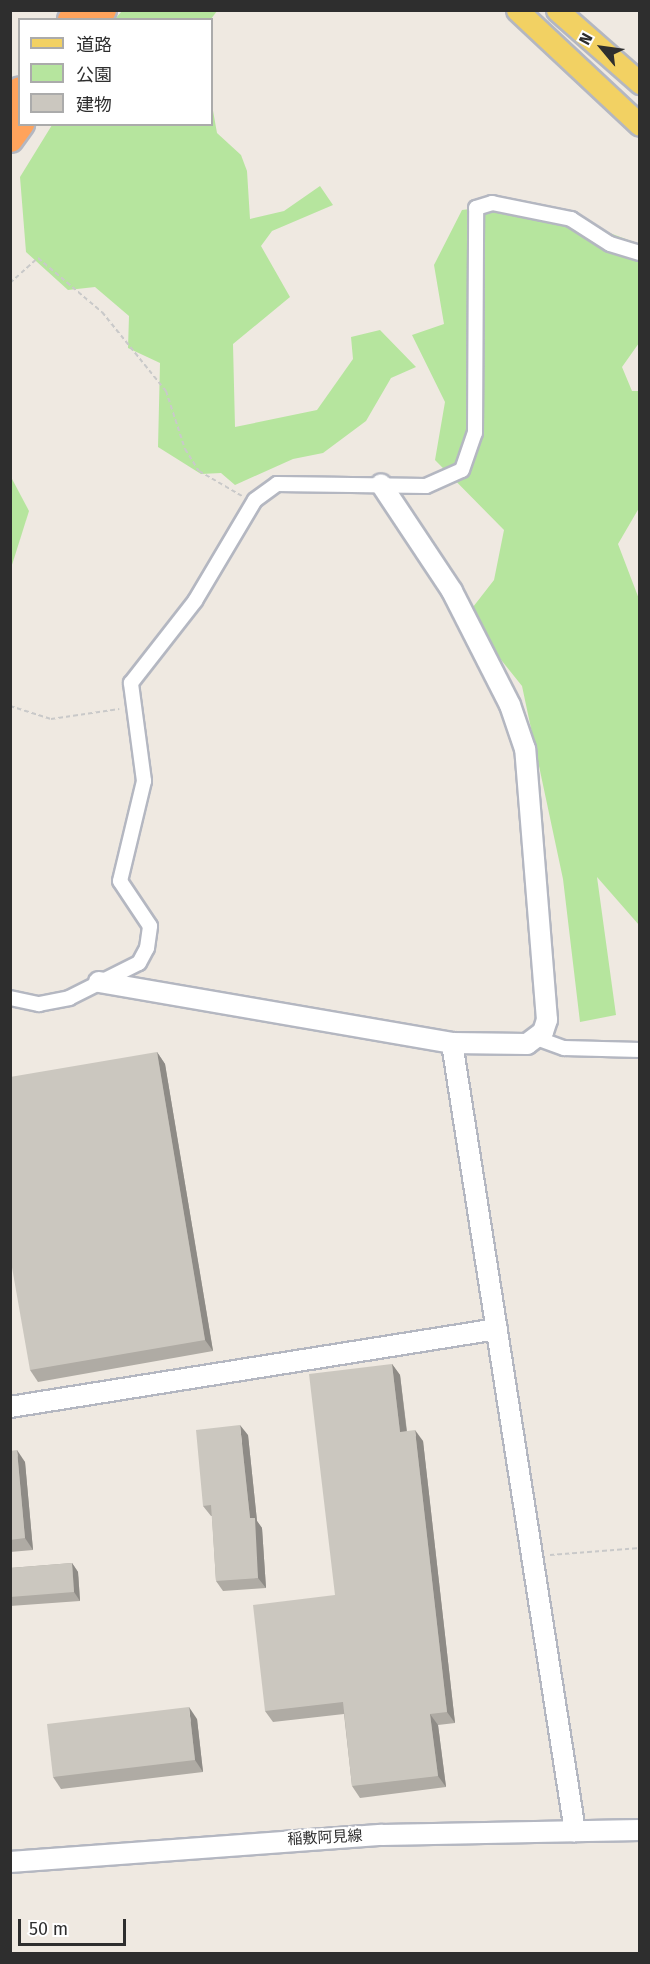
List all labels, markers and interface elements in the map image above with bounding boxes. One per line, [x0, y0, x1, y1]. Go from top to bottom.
legend [18, 18, 213, 126]
north arrow [572, 18, 632, 78]
text: N [575, 30, 597, 48]
text: 道路 [76, 34, 112, 56]
text: 公園 [76, 64, 112, 86]
text: 建物 [76, 94, 112, 116]
street label: 稲敷阿見線 [287, 1827, 363, 1849]
scale bar [21, 1907, 129, 1945]
text: 50 m [29, 1918, 68, 1940]

